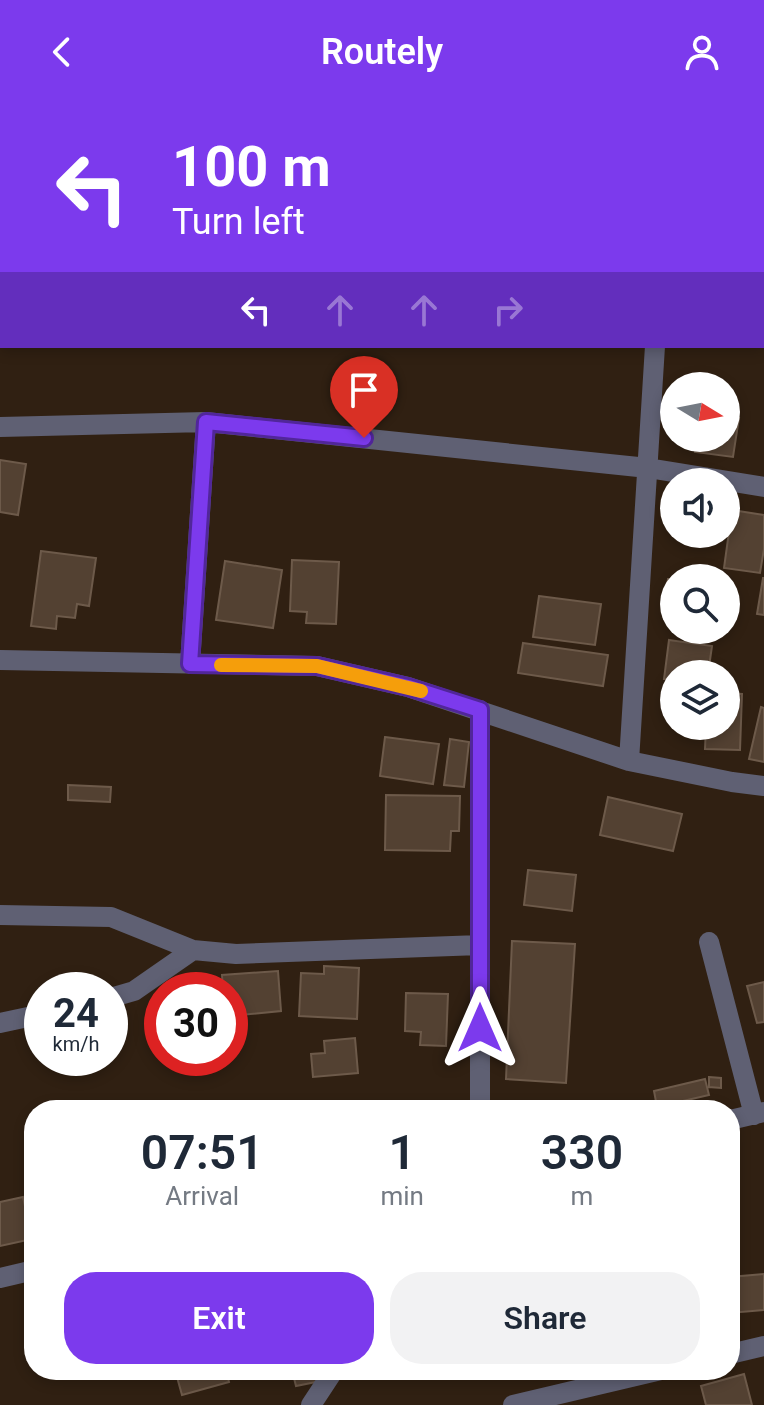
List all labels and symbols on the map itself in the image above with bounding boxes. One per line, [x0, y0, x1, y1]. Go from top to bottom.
pin [330, 356, 398, 438]
north arrow [660, 372, 740, 452]
speed limit sign: 30 [144, 972, 248, 1076]
position arrow [438, 986, 522, 1070]

